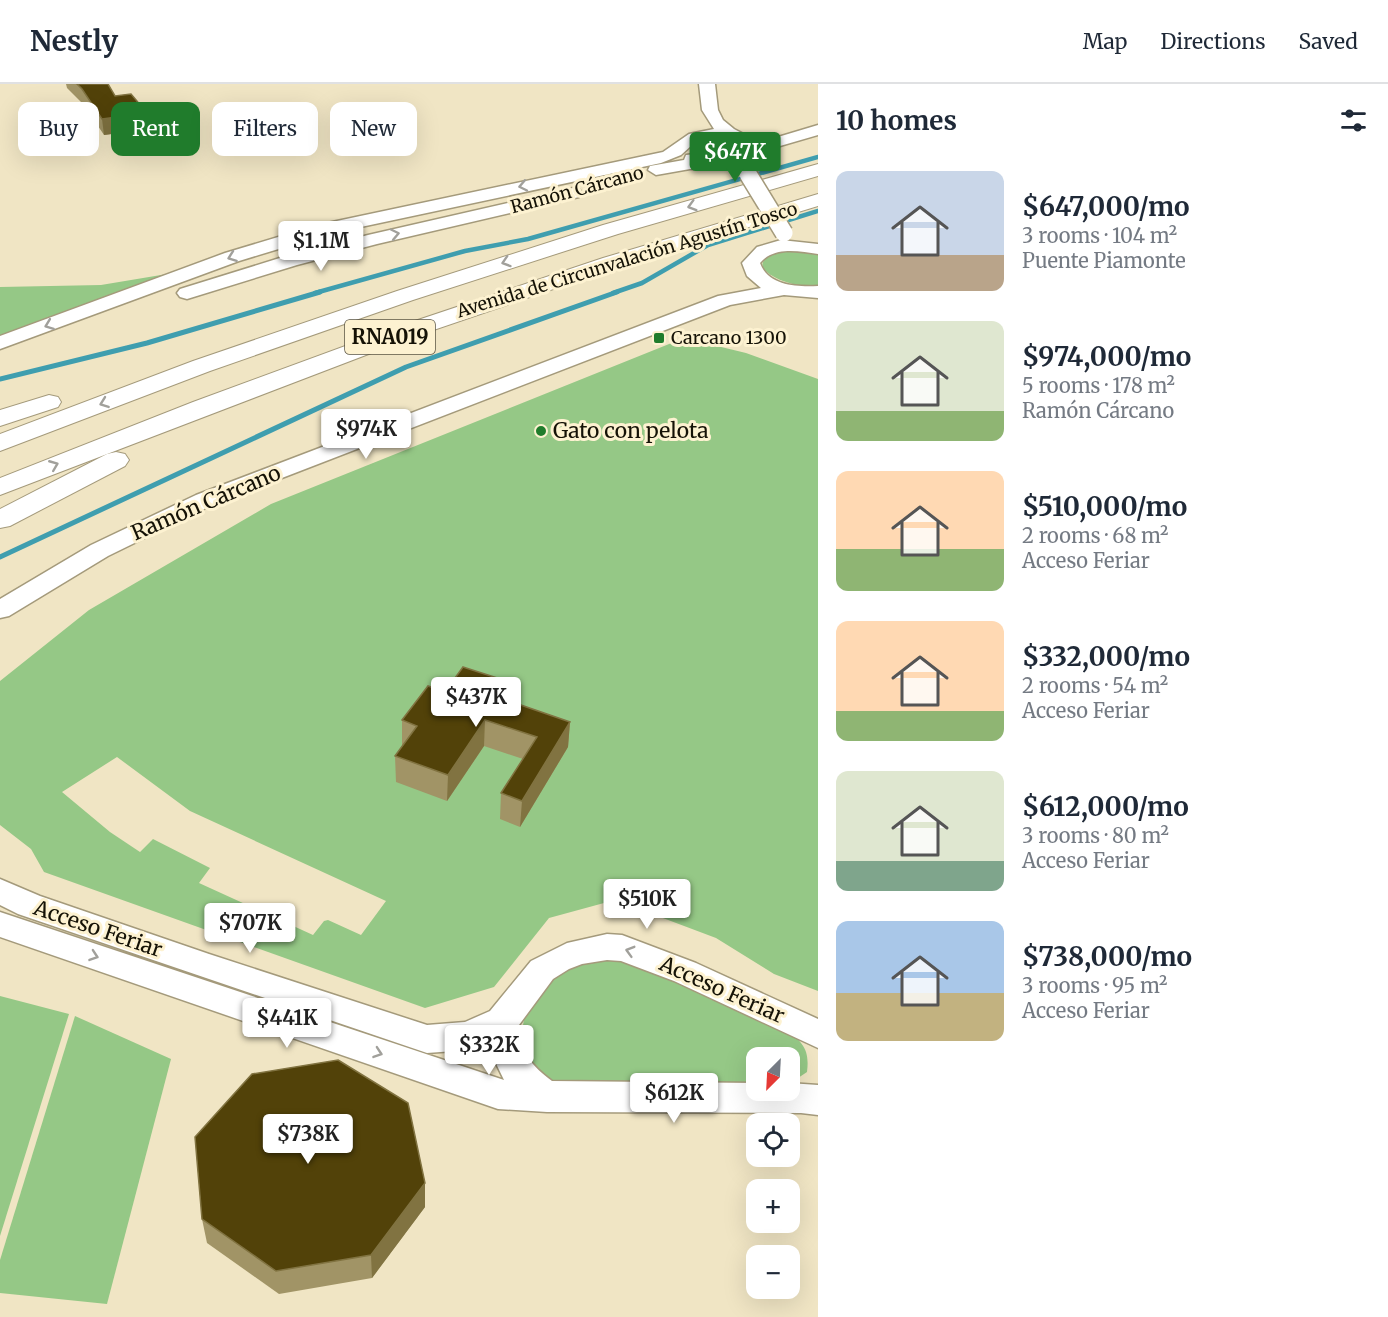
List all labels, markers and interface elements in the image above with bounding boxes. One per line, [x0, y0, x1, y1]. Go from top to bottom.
text: Nestly [30, 23, 118, 59]
text: Map [1083, 28, 1127, 55]
text: Directions [1160, 28, 1265, 55]
text: Saved [1298, 28, 1358, 55]
chip: Buy [18, 102, 99, 156]
chip: Rent [111, 102, 200, 156]
chip: Filters [212, 102, 318, 156]
chip: New [330, 102, 417, 156]
text: 10 homes [836, 104, 957, 137]
icon: filters [1337, 104, 1370, 137]
pin: $647K [693, 132, 777, 183]
text: $647K [704, 139, 766, 164]
street label: Ramón Cárcano [508, 161, 646, 218]
one-way arrow [518, 179, 528, 192]
text: $647,000/mo [1022, 190, 1190, 223]
icon: home [884, 195, 956, 267]
street label: Avenida de Circunvalación Agustín Tosco [453, 197, 800, 323]
one-way arrow [687, 199, 698, 211]
pin: $1.1M [279, 221, 363, 272]
text: 3 rooms · 104 m² [1022, 223, 1177, 248]
text: $1.1M [292, 228, 350, 253]
one-way arrow [390, 228, 400, 241]
text: Puente Piamonte [1022, 248, 1186, 273]
one-way arrow [227, 250, 238, 263]
one-way arrow [501, 255, 512, 267]
one-way arrow [44, 317, 55, 330]
road number: RNA019 [345, 320, 435, 354]
place label: Carcano 1300 [671, 326, 787, 349]
marker: Carcano 1300 [652, 331, 666, 345]
text: $974,000/mo [1022, 340, 1191, 373]
icon: home [884, 345, 956, 417]
text: 5 rooms · 178 m² [1022, 373, 1175, 398]
one-way arrow [99, 395, 109, 408]
text: Ramón Cárcano [1022, 398, 1174, 423]
pin: $974K [324, 409, 408, 460]
text: $974K [335, 416, 397, 441]
place label: Gato con pelota [553, 417, 709, 444]
marker: Gato con pelota [534, 424, 548, 438]
street label: Ramón Cárcano [127, 459, 285, 546]
one-way arrow [48, 460, 59, 473]
text: $510,000/mo [1022, 490, 1187, 523]
icon: home [884, 495, 956, 567]
text: 2 rooms · 68 m² [1022, 523, 1169, 548]
text: Acceso Feriar [1022, 548, 1150, 573]
text: $332,000/mo [1022, 640, 1190, 673]
icon: home [884, 645, 956, 717]
text: 2 rooms · 54 m² [1022, 673, 1168, 698]
pin: $437K [434, 677, 518, 728]
text: $437K [445, 684, 507, 709]
text: Acceso Feriar [1022, 698, 1150, 723]
text: $612,000/mo [1022, 790, 1189, 823]
icon: home [884, 795, 956, 867]
text: 3 rooms · 80 m² [1022, 823, 1169, 848]
text: Acceso Feriar [1022, 848, 1150, 873]
pin: $510K [605, 879, 689, 930]
text: $510K [618, 886, 676, 911]
street label: Acceso Feriar [29, 894, 166, 963]
pin: $707K [208, 903, 292, 954]
text: $707K [218, 910, 282, 935]
text: $738,000/mo [1022, 940, 1192, 973]
icon: home [884, 945, 956, 1017]
one-way arrow [625, 946, 636, 958]
one-way arrow [88, 948, 99, 961]
street label: Acceso Feriar [655, 950, 789, 1029]
text: 3 rooms · 95 m² [1022, 973, 1167, 998]
pin: $441K [245, 998, 329, 1049]
text: Acceso Feriar [1022, 998, 1150, 1023]
text: $441K [256, 1005, 318, 1030]
pin: $332K [447, 1025, 531, 1076]
text: $332K [459, 1032, 519, 1057]
one-way arrow [372, 1045, 383, 1058]
north arrow [746, 1047, 800, 1101]
map controls [746, 1047, 800, 1299]
pin: $612K [632, 1073, 716, 1124]
text: $612K [644, 1080, 704, 1105]
button: locate [746, 1113, 800, 1167]
pin: $738K [266, 1114, 350, 1165]
text: $738K [277, 1121, 339, 1146]
button: + [746, 1179, 800, 1233]
button: − [746, 1245, 800, 1299]

